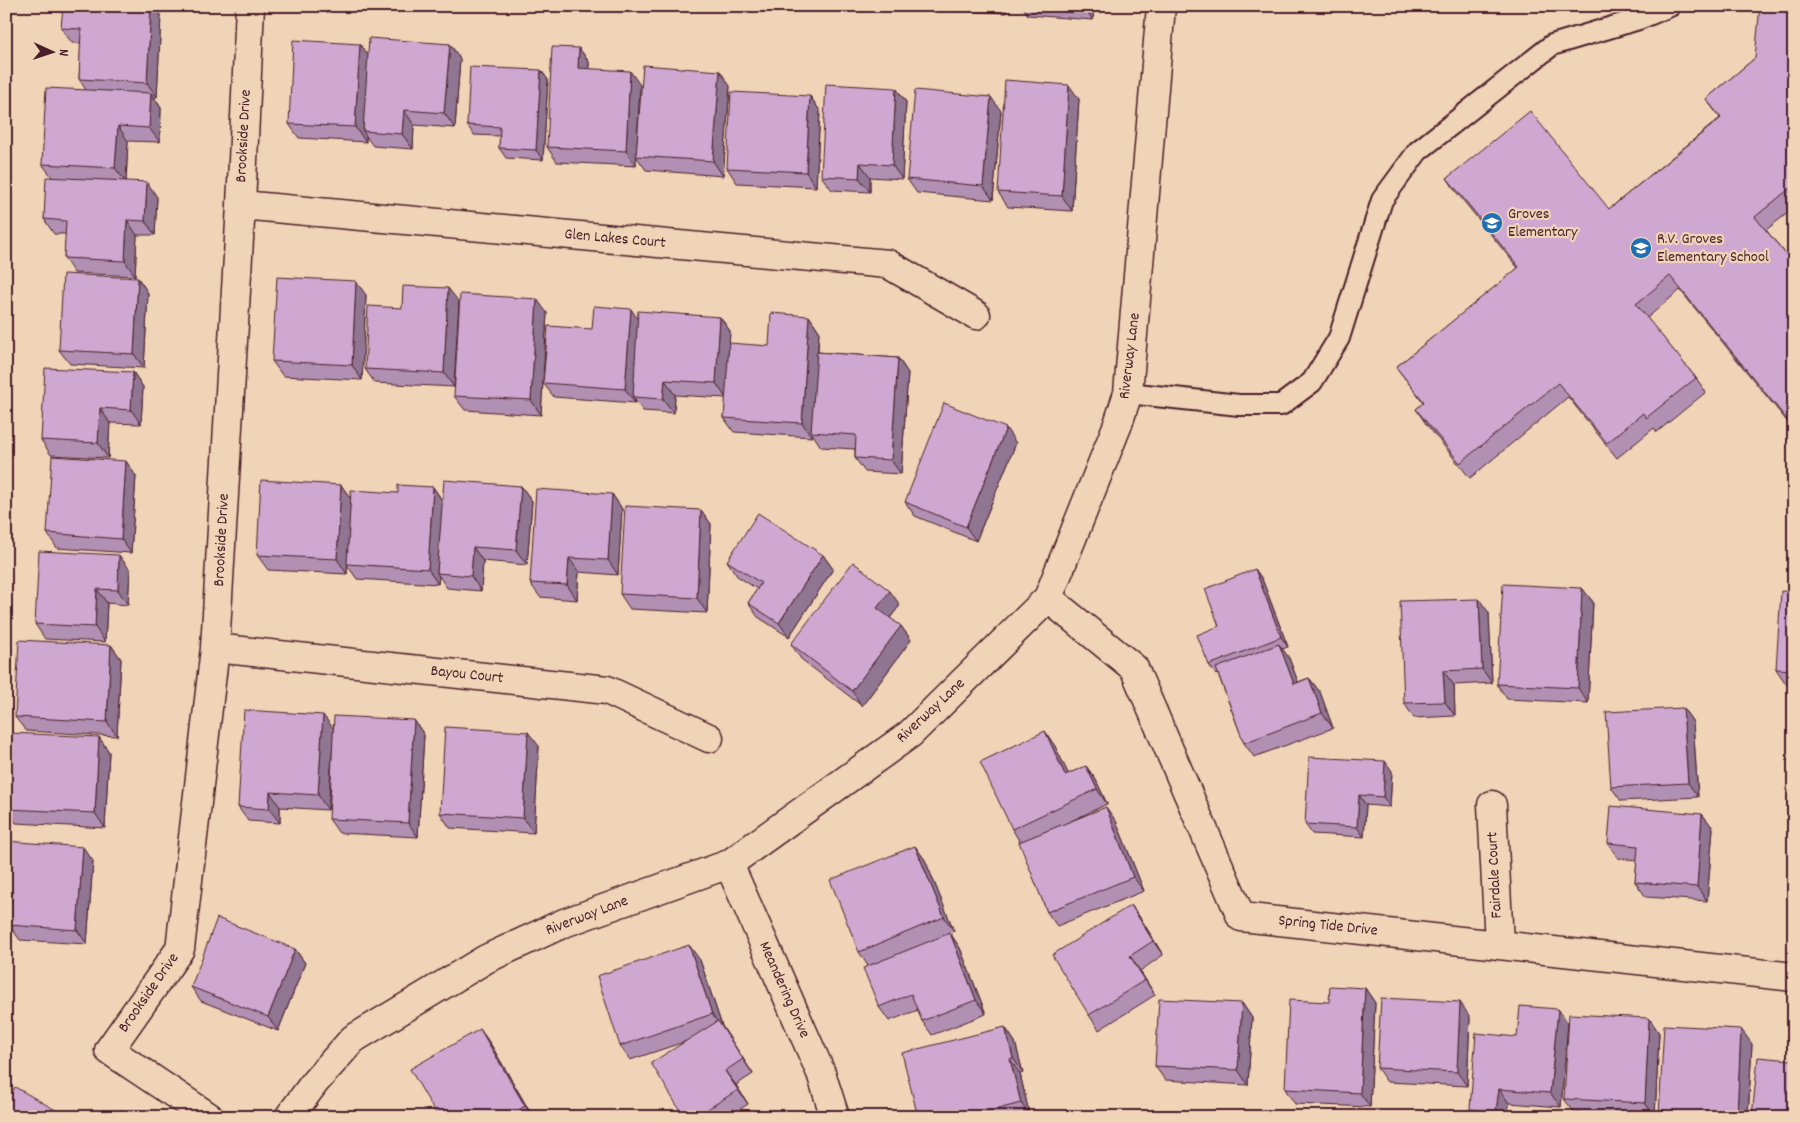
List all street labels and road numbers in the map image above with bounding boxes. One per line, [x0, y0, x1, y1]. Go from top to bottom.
street label: Brookside Drive [230, 89, 258, 183]
street label: Glen Lakes Court [563, 223, 667, 255]
street label: Riverway Lane [1113, 312, 1147, 400]
street label: Brookside Drive [208, 493, 236, 587]
street label: Bayou Court [429, 660, 505, 690]
street label: Riverway Lane [891, 673, 971, 749]
street label: Fairdale Court [1481, 831, 1509, 919]
street label: Riverway Lane [542, 890, 632, 942]
street label: Spring Tide Drive [1277, 909, 1379, 943]
street label: Meandering Drive [752, 938, 816, 1042]
street label: Brookside Drive [113, 948, 185, 1038]

